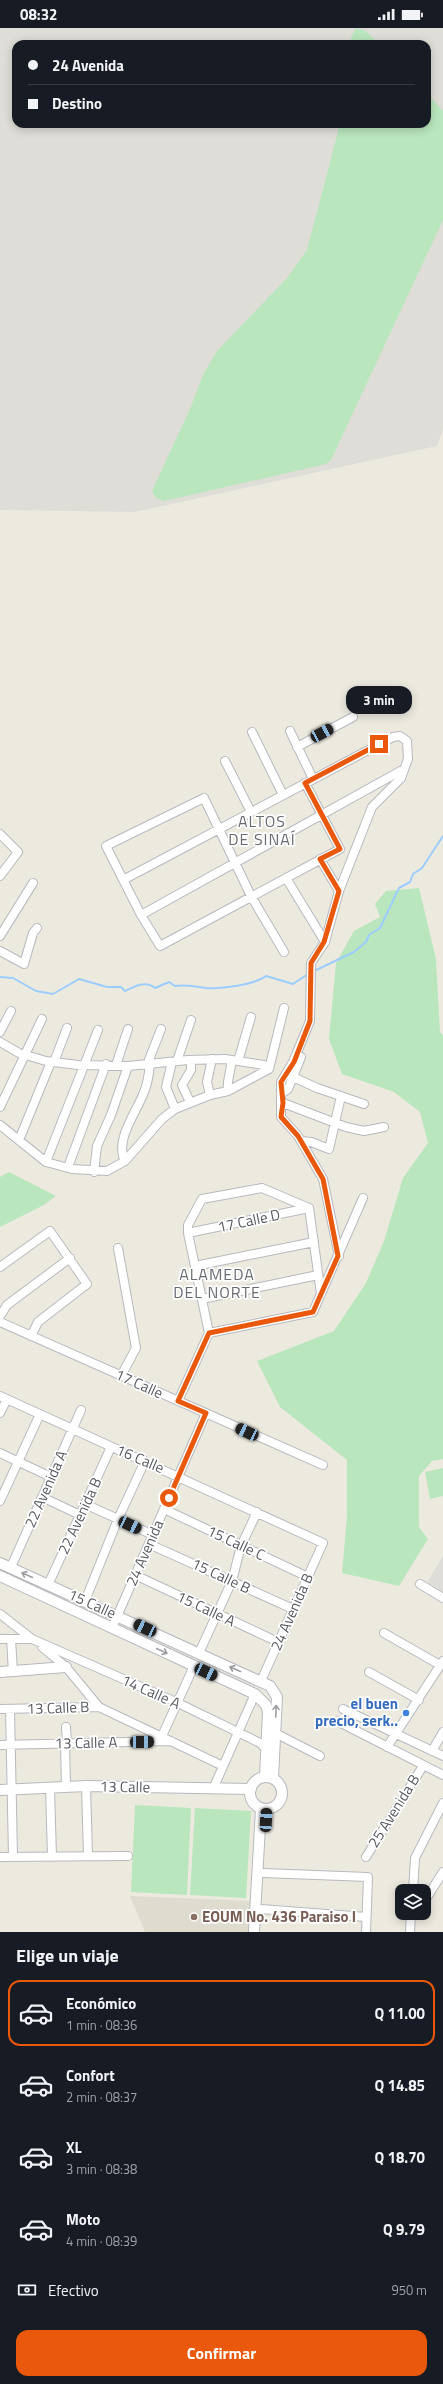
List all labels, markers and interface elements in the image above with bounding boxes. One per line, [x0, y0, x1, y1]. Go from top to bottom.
text: 08:32 [20, 3, 57, 26]
text: 24 Avenida [52, 54, 124, 77]
text: Destino [52, 92, 102, 115]
callout: 3 min [346, 686, 412, 714]
text: 3 min [363, 690, 395, 710]
car [309, 722, 335, 744]
route end [370, 735, 388, 753]
district label: ALTOS DE SINAÍ [228, 809, 296, 851]
street label: 17 Calle D [216, 1203, 282, 1238]
district label: ALAMEDA DEL NORTE [173, 1262, 261, 1304]
street label: 17 Calle [112, 1363, 167, 1404]
car [234, 1421, 260, 1443]
street label: 16 Calle [113, 1438, 168, 1479]
street label: 22 Avenida A [18, 1446, 73, 1531]
street label: 22 Avenida B [52, 1473, 107, 1558]
route start [160, 1489, 178, 1507]
car [117, 1514, 143, 1536]
street label: 24 Avenida [120, 1516, 170, 1590]
street label: 15 Calle C [203, 1519, 269, 1566]
street label: 15 Calle B [188, 1552, 255, 1599]
street label: 24 Avenida B [264, 1569, 319, 1654]
one-way arrow [22, 1571, 34, 1578]
street label: 15 Calle [65, 1583, 120, 1624]
street label: 15 Calle A [173, 1585, 239, 1632]
car [132, 1617, 158, 1639]
one-way arrow [156, 1648, 168, 1655]
car [193, 1661, 219, 1683]
one-way arrow [229, 1665, 241, 1673]
street label: 14 Calle A [118, 1668, 184, 1715]
place label: el buen precio, serk.. [315, 1692, 398, 1732]
street label: 13 Calle B [26, 1695, 90, 1720]
one-way arrow [273, 1705, 280, 1718]
marker: el buen precio, serk.. [401, 1708, 411, 1718]
street label: 13 Calle A [55, 1730, 118, 1755]
car [130, 1736, 154, 1748]
street label: 25 Avenida B [362, 1770, 425, 1852]
street label: 13 Calle [100, 1775, 150, 1798]
car [259, 1808, 273, 1832]
map controls [395, 1884, 431, 1920]
button: layers [395, 1884, 431, 1920]
place label: EOUM No. 436 Paraiso I [202, 1905, 356, 1928]
marker: EOUM No. 436 Paraiso I [189, 1912, 199, 1922]
text: Elige un viaje [16, 1942, 119, 1969]
text: Económico [66, 1992, 136, 2015]
icon: car [18, 1995, 54, 2031]
text: Q 11.00 [374, 2002, 425, 2025]
text: 1 min · 08:36 [66, 2015, 137, 2035]
text: Confort [66, 2064, 115, 2087]
icon: car [18, 2067, 54, 2103]
text: Q 14.85 [374, 2074, 425, 2097]
text: 2 min · 08:37 [66, 2087, 137, 2107]
text: XL [66, 2136, 82, 2159]
icon: car [18, 2139, 54, 2175]
text: Q 18.70 [374, 2146, 425, 2169]
text: 3 min · 08:38 [66, 2159, 137, 2179]
text: Moto [66, 2208, 100, 2231]
icon: car [18, 2211, 54, 2247]
text: Q 9.79 [383, 2218, 425, 2241]
text: 4 min · 08:39 [66, 2231, 137, 2251]
icon: cash [16, 2279, 38, 2301]
text: Efectivo [48, 2279, 99, 2302]
text: 950 m [391, 2280, 427, 2300]
button: Confirmar [16, 2330, 427, 2376]

